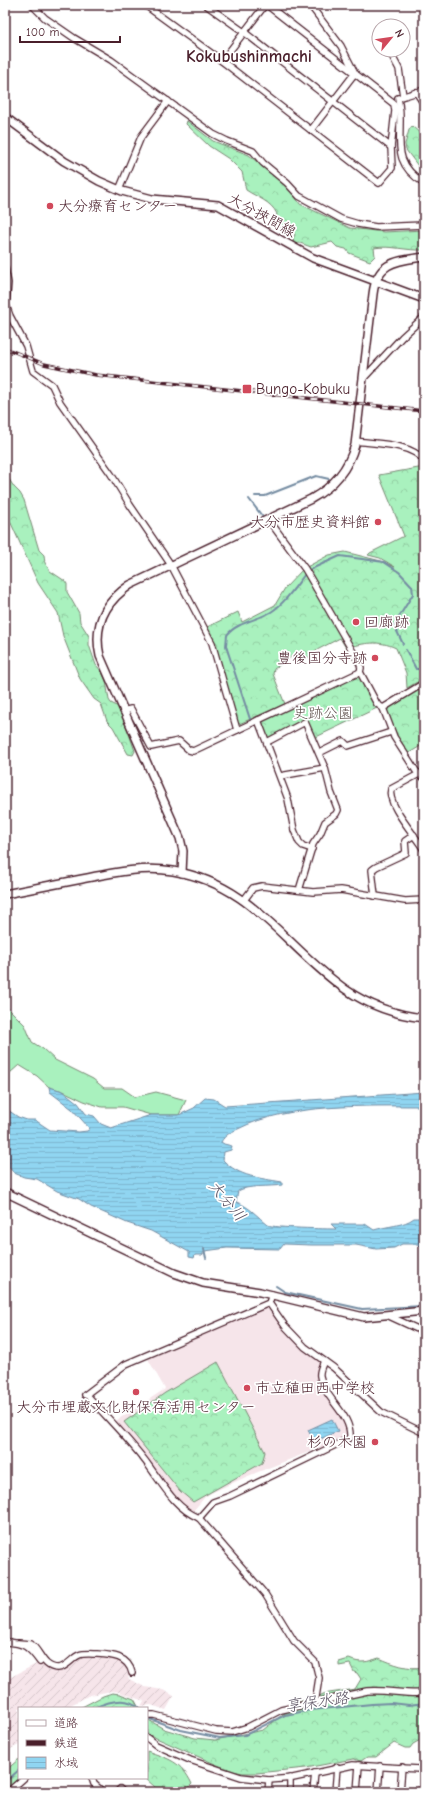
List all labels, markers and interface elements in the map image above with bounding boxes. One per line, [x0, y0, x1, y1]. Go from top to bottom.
scale bar [20, 18, 120, 44]
north arrow [371, 18, 411, 58]
text: 100 m [26, 25, 59, 39]
text: N [392, 27, 407, 40]
district label: Kokubushinmachi [186, 47, 312, 66]
street label: 大分挾間線 [225, 189, 299, 241]
place label: 大分療育センター [58, 197, 177, 215]
marker: 大分療育センター [45, 201, 55, 211]
place label: Bungo-Kobuku [256, 380, 350, 398]
marker: Bungo-Kobuku [241, 383, 253, 395]
place label: 大分市歴史資料館 [250, 513, 370, 531]
marker: 大分市歴史資料館 [373, 517, 383, 527]
place label: 回廊跡 [364, 613, 409, 631]
marker: 回廊跡 [351, 617, 361, 627]
place label: 豊後国分寺跡 [277, 649, 367, 667]
marker: 豊後国分寺跡 [370, 653, 380, 663]
park label: 史跡公園 [293, 704, 353, 722]
water label: 大分川 [205, 1177, 249, 1225]
place label: 市立稙田西中学校 [255, 1379, 375, 1397]
marker: 市立稙田西中学校 [242, 1383, 252, 1393]
marker: 大分市埋蔵文化財保存活用センター [131, 1387, 141, 1397]
place label: 大分市埋蔵文化財保存活用センター [16, 1398, 256, 1416]
place label: 杉の木園 [307, 1433, 367, 1451]
marker: 杉の木園 [370, 1437, 380, 1447]
water label: 享保水路 [284, 1688, 351, 1715]
legend [18, 1707, 148, 1779]
text: 道路 [54, 1716, 78, 1730]
text: 鉄道 [54, 1736, 78, 1750]
text: 水域 [54, 1756, 78, 1770]

